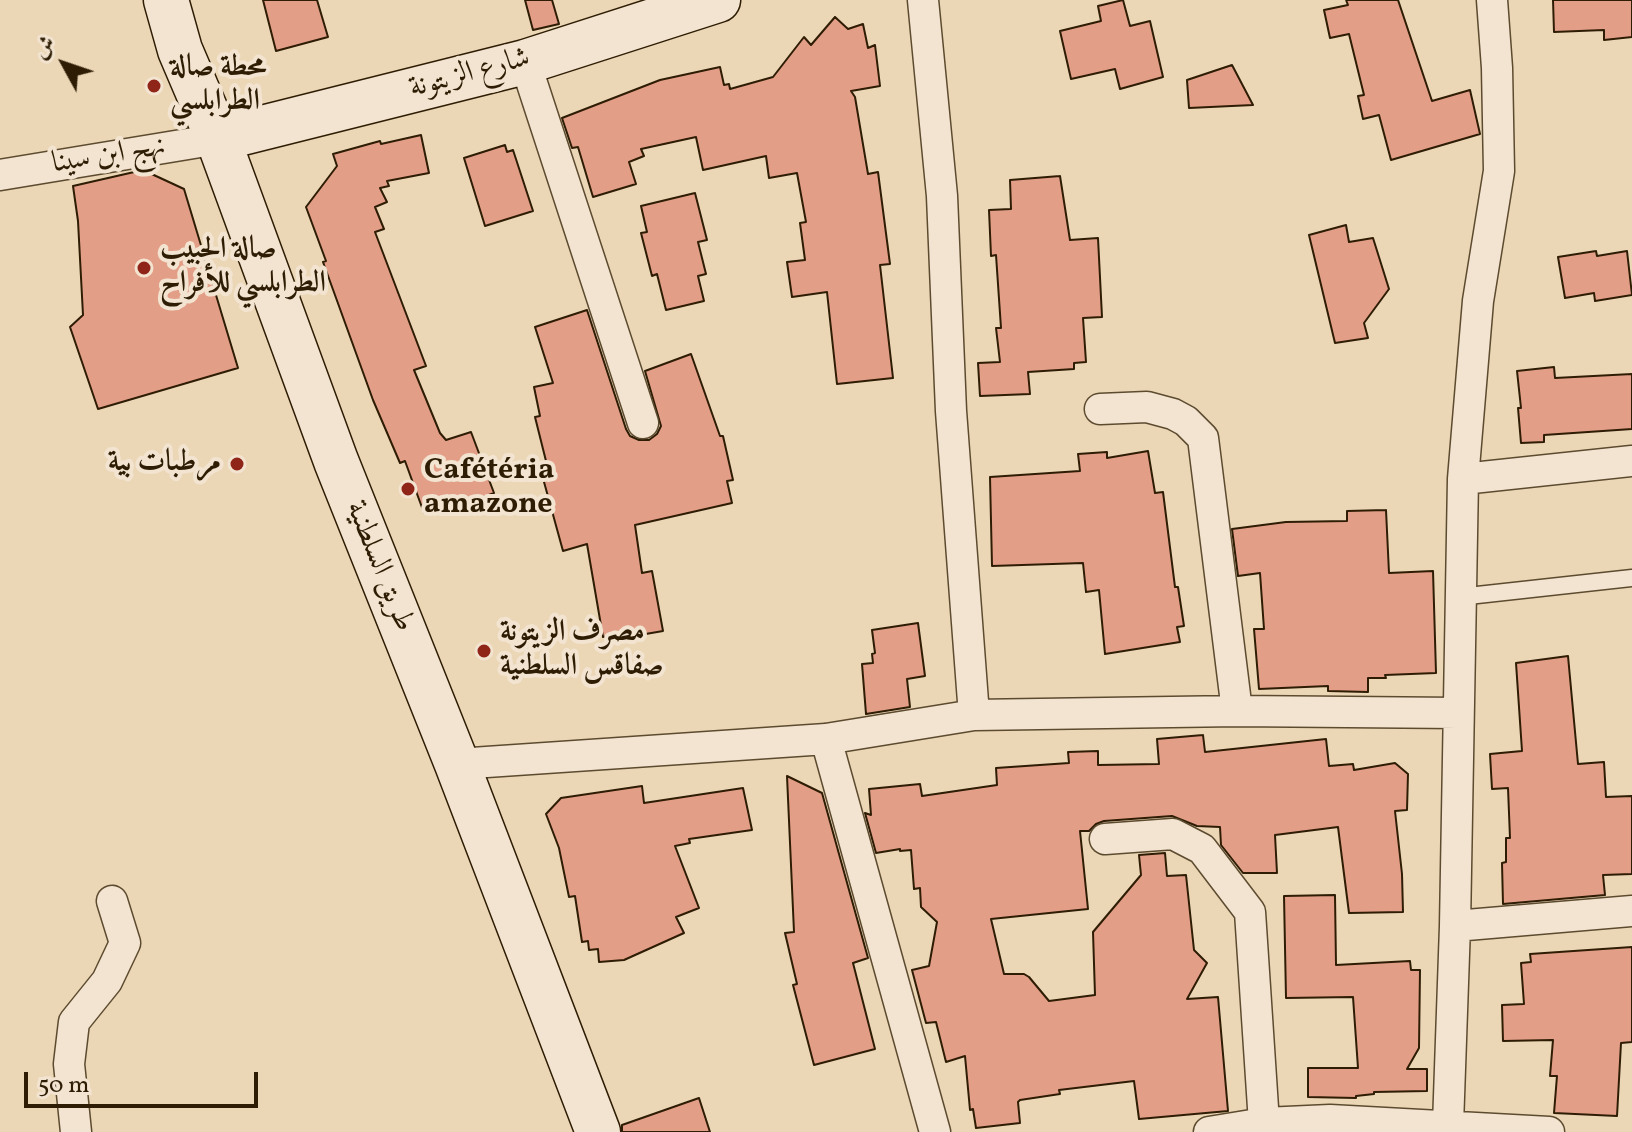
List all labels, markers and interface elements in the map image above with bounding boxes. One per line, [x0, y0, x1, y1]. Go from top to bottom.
north arrow [24, 24, 104, 104]
text: ش [26, 30, 64, 67]
street label: شارع الزيتونة [406, 42, 534, 108]
place label: محطة صالة الطرابلسي [170, 51, 266, 122]
marker: محطة صالة الطرابلسي [145, 77, 163, 95]
street label: نهج ابن سينا [50, 130, 168, 184]
place label: صالة الحبيب الطرابلسي للأفراح [160, 233, 326, 304]
marker: صالة الحبيب الطرابلسي للأفراح [135, 259, 153, 277]
place label: مرطبات بية [108, 446, 221, 482]
place label: Cafétéria amazone [424, 454, 554, 524]
marker: مرطبات بية [228, 455, 246, 473]
marker: Cafétéria amazone [399, 480, 417, 498]
street label: طريق السلطنية [335, 496, 421, 638]
place label: مصرف الزيتونة صفاقس السلطنية [500, 616, 664, 686]
marker: مصرف الزيتونة صفاقس السلطنية [475, 642, 493, 660]
scale bar [28, 1056, 262, 1106]
text: 50 m [38, 1069, 90, 1103]

